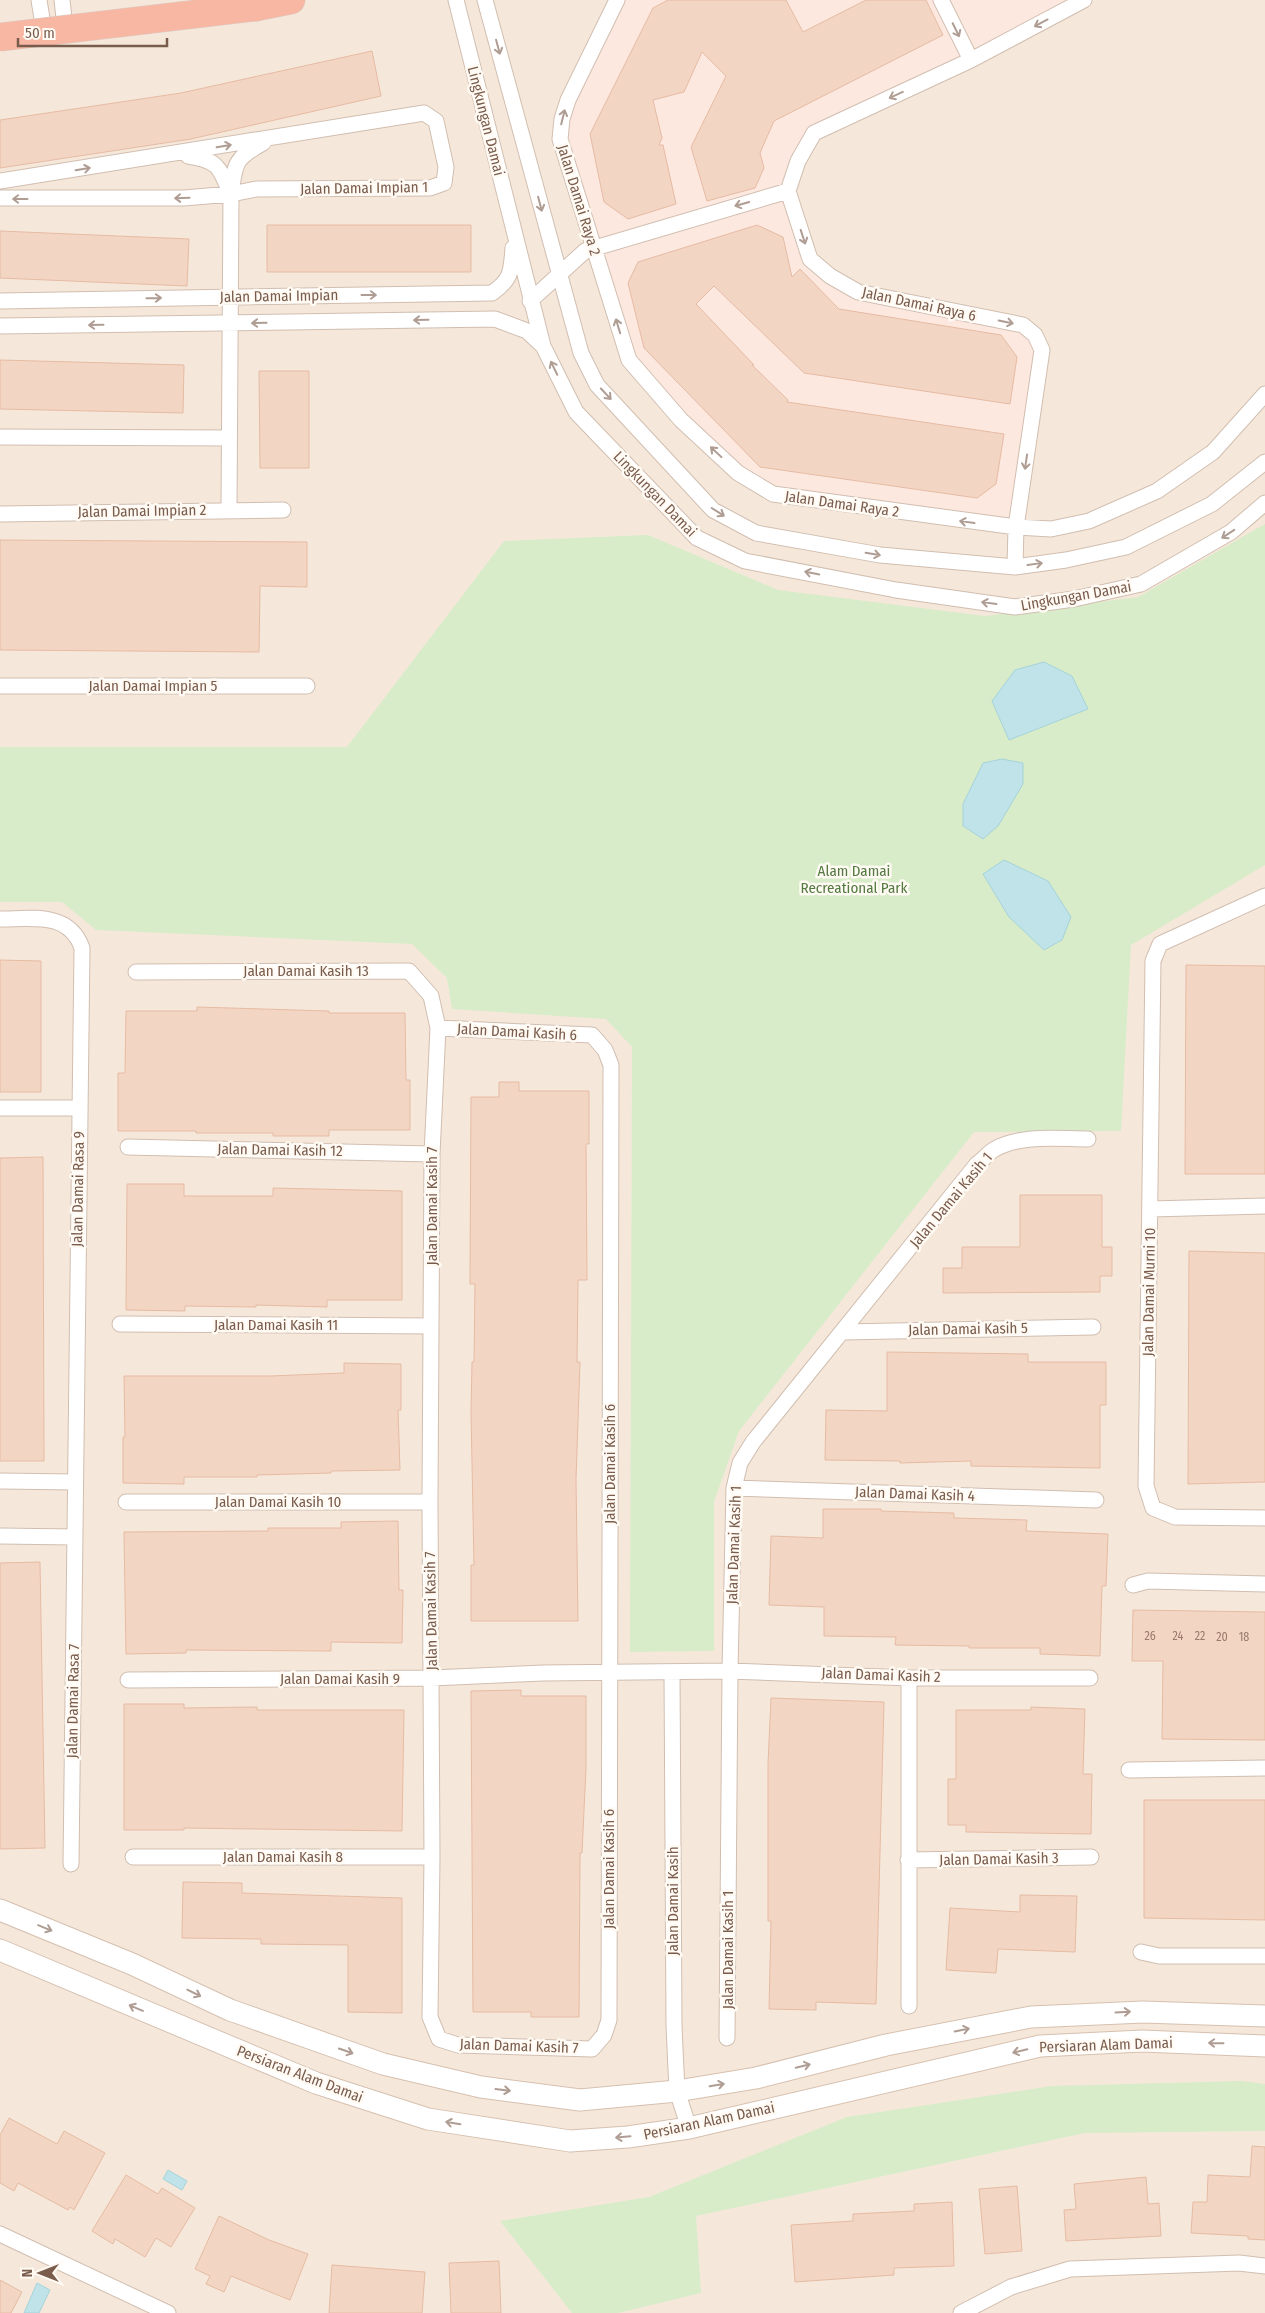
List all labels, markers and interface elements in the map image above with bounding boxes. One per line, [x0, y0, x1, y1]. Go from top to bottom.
scale bar [18, 15, 166, 47]
one-way arrow [1034, 19, 1049, 28]
one-way arrow [952, 22, 961, 37]
text: 50 m [25, 24, 55, 42]
one-way arrow [494, 39, 503, 55]
street label: Lingkungan Damai [464, 64, 508, 178]
one-way arrow [889, 91, 904, 101]
one-way arrow [559, 109, 568, 125]
one-way arrow [215, 140, 231, 150]
street label: Jalan Damai Raya 2 [554, 142, 605, 258]
one-way arrow [74, 163, 90, 173]
street label: Jalan Damai Impian 1 [300, 178, 428, 198]
one-way arrow [174, 193, 190, 202]
one-way arrow [12, 194, 28, 204]
one-way arrow [536, 196, 545, 212]
one-way arrow [734, 200, 750, 210]
one-way arrow [799, 229, 808, 244]
street label: Jalan Damai Raya 6 [860, 283, 978, 325]
street label: Jalan Damai Impian [220, 286, 338, 306]
one-way arrow [360, 290, 376, 300]
one-way arrow [145, 293, 161, 303]
one-way arrow [414, 315, 430, 325]
one-way arrow [997, 317, 1013, 327]
one-way arrow [251, 318, 268, 328]
one-way arrow [613, 318, 623, 334]
one-way arrow [89, 320, 105, 330]
one-way arrow [548, 361, 558, 376]
one-way arrow [600, 388, 612, 401]
street label: Lingkungan Damai [610, 447, 700, 541]
one-way arrow [709, 447, 722, 458]
one-way arrow [1020, 453, 1030, 469]
street label: Jalan Damai Raya 2 [784, 487, 901, 521]
street label: Jalan Damai Impian 2 [78, 501, 207, 521]
one-way arrow [711, 507, 725, 517]
one-way arrow [960, 516, 976, 526]
one-way arrow [1221, 529, 1235, 539]
one-way arrow [865, 549, 881, 559]
one-way arrow [1026, 559, 1042, 569]
one-way arrow [804, 568, 820, 577]
street label: Lingkungan Damai [1019, 577, 1133, 615]
one-way arrow [982, 598, 998, 608]
street label: Jalan Damai Impian 5 [89, 677, 218, 695]
park label: Alam Damai Recreational Park [800, 862, 908, 897]
street label: Jalan Damai Kasih 13 [243, 962, 369, 980]
street label: Jalan Damai Kasih 6 [457, 1020, 577, 1044]
street label: Jalan Damai Rasa 9 [68, 1131, 88, 1247]
street label: Jalan Damai Kasih 12 [217, 1140, 343, 1160]
street label: Jalan Damai Kasih 7 [423, 1147, 441, 1265]
street label: Jalan Damai Kasih 1 [906, 1149, 996, 1251]
street label: Jalan Damai Murni 10 [1139, 1228, 1159, 1356]
street label: Jalan Damai Kasih 11 [214, 1316, 338, 1334]
street label: Jalan Damai Kasih 5 [908, 1319, 1028, 1339]
street label: Jalan Damai Kasih 6 [601, 1404, 619, 1524]
street label: Jalan Damai Kasih 4 [855, 1483, 975, 1505]
street label: Jalan Damai Kasih 1 [723, 1485, 745, 1605]
street label: Jalan Damai Kasih 10 [215, 1493, 341, 1511]
street label: Jalan Damai Kasih 7 [421, 1551, 441, 1671]
house number: 26 [1144, 1629, 1156, 1643]
house number: 24 [1173, 1629, 1184, 1643]
house number: 22 [1195, 1629, 1205, 1643]
house number: 20 [1216, 1630, 1228, 1644]
house number: 18 [1239, 1630, 1249, 1644]
street label: Jalan Damai Rasa 7 [63, 1644, 83, 1758]
street label: Jalan Damai Kasih 2 [821, 1664, 941, 1686]
street label: Jalan Damai Kasih 9 [280, 1670, 400, 1688]
street label: Jalan Damai Kasih 6 [600, 1809, 618, 1929]
street label: Jalan Damai Kasih [664, 1846, 682, 1956]
street label: Jalan Damai Kasih 8 [223, 1848, 343, 1866]
street label: Jalan Damai Kasih 3 [939, 1849, 1059, 1869]
street label: Jalan Damai Kasih 1 [719, 1891, 737, 2009]
one-way arrow [37, 1924, 52, 1933]
one-way arrow [186, 1989, 201, 1999]
one-way arrow [129, 2003, 144, 2013]
one-way arrow [1115, 2008, 1131, 2017]
one-way arrow [953, 2025, 969, 2034]
street label: Persiaran Alam Damai [1039, 2034, 1173, 2056]
street label: Jalan Damai Kasih 7 [459, 2035, 579, 2057]
one-way arrow [1209, 2038, 1225, 2048]
street label: Persiaran Alam Damai [234, 2042, 366, 2106]
one-way arrow [337, 2047, 353, 2056]
one-way arrow [1012, 2047, 1028, 2056]
one-way arrow [795, 2061, 811, 2070]
one-way arrow [708, 2079, 724, 2089]
one-way arrow [495, 2085, 511, 2095]
street label: Persiaran Alam Damai [642, 2098, 776, 2144]
one-way arrow [445, 2117, 461, 2127]
one-way arrow [615, 2133, 631, 2142]
north arrow [15, 2248, 65, 2298]
text: N [19, 2269, 36, 2277]

